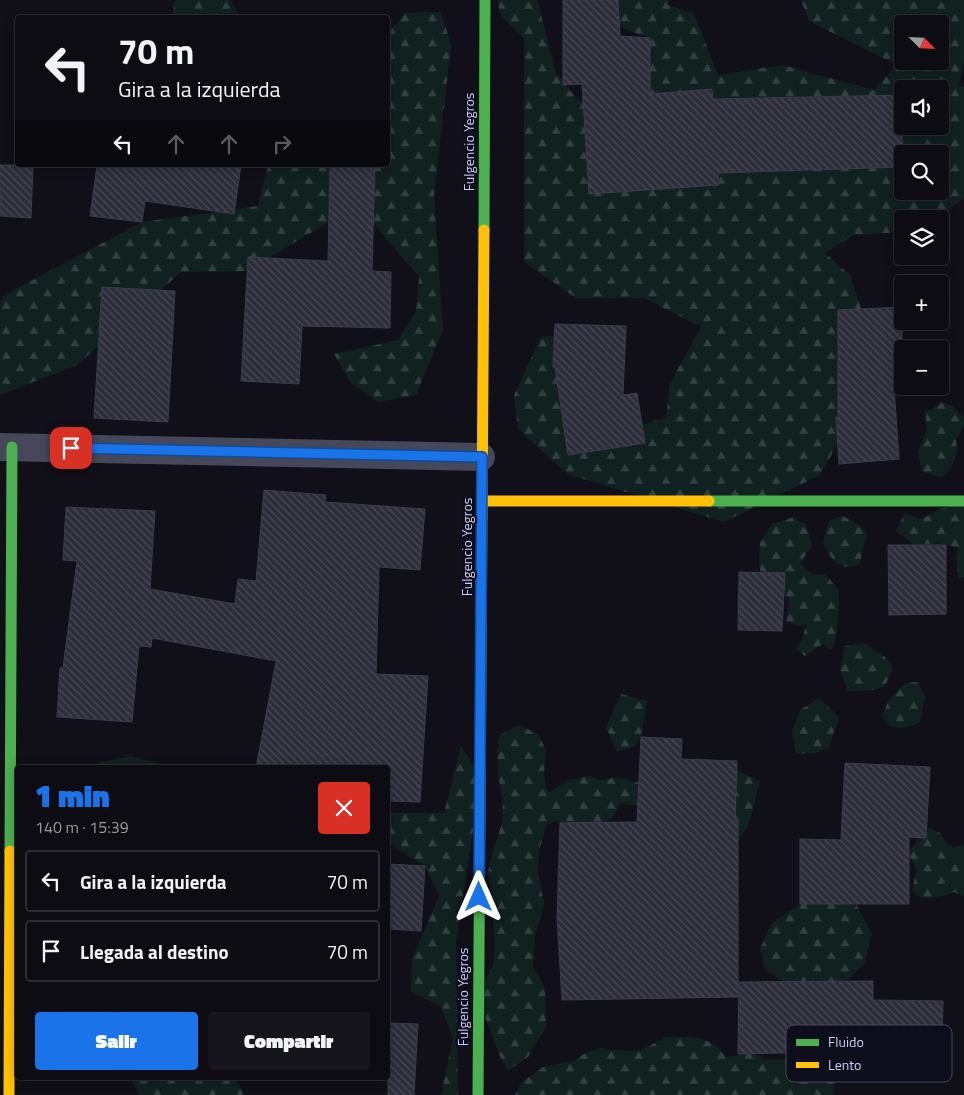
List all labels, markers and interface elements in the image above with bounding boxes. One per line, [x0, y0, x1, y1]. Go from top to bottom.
north arrow [894, 15, 949, 70]
map controls [894, 15, 949, 395]
text: 70 m [118, 24, 194, 78]
icon: left [35, 35, 100, 100]
text: Gira a la izquierda [118, 72, 281, 106]
button: sound [894, 80, 949, 135]
street label: Fulgencio Yegros [458, 93, 479, 191]
icon: left [109, 130, 137, 158]
icon: ahead [162, 130, 190, 158]
icon: ahead [215, 130, 243, 158]
icon: right [268, 130, 296, 158]
button: search [894, 145, 949, 200]
button: layers [894, 210, 949, 265]
button: + [894, 275, 949, 330]
button: − [894, 340, 949, 395]
pin [50, 427, 92, 469]
icon: arrive [57, 434, 85, 462]
street label: Fulgencio Yegros [456, 498, 477, 596]
text: 1 min [35, 773, 110, 819]
button: close [318, 782, 370, 834]
text: 140 m · 15:39 [35, 815, 129, 839]
icon: left [37, 867, 65, 895]
text: Gira a la izquierda [80, 867, 227, 896]
text: 70 m [327, 867, 368, 896]
position arrow [452, 870, 504, 922]
icon: arrive [37, 937, 65, 965]
text: Llegada al destino [80, 937, 229, 966]
text: 70 m [327, 937, 368, 966]
street label: Fulgencio Yegros [452, 948, 473, 1046]
button: Salir [35, 1012, 198, 1070]
button: Compartir [208, 1012, 370, 1070]
legend [786, 1025, 952, 1082]
text: Fluido [828, 1031, 864, 1052]
text: Lento [828, 1054, 862, 1075]

